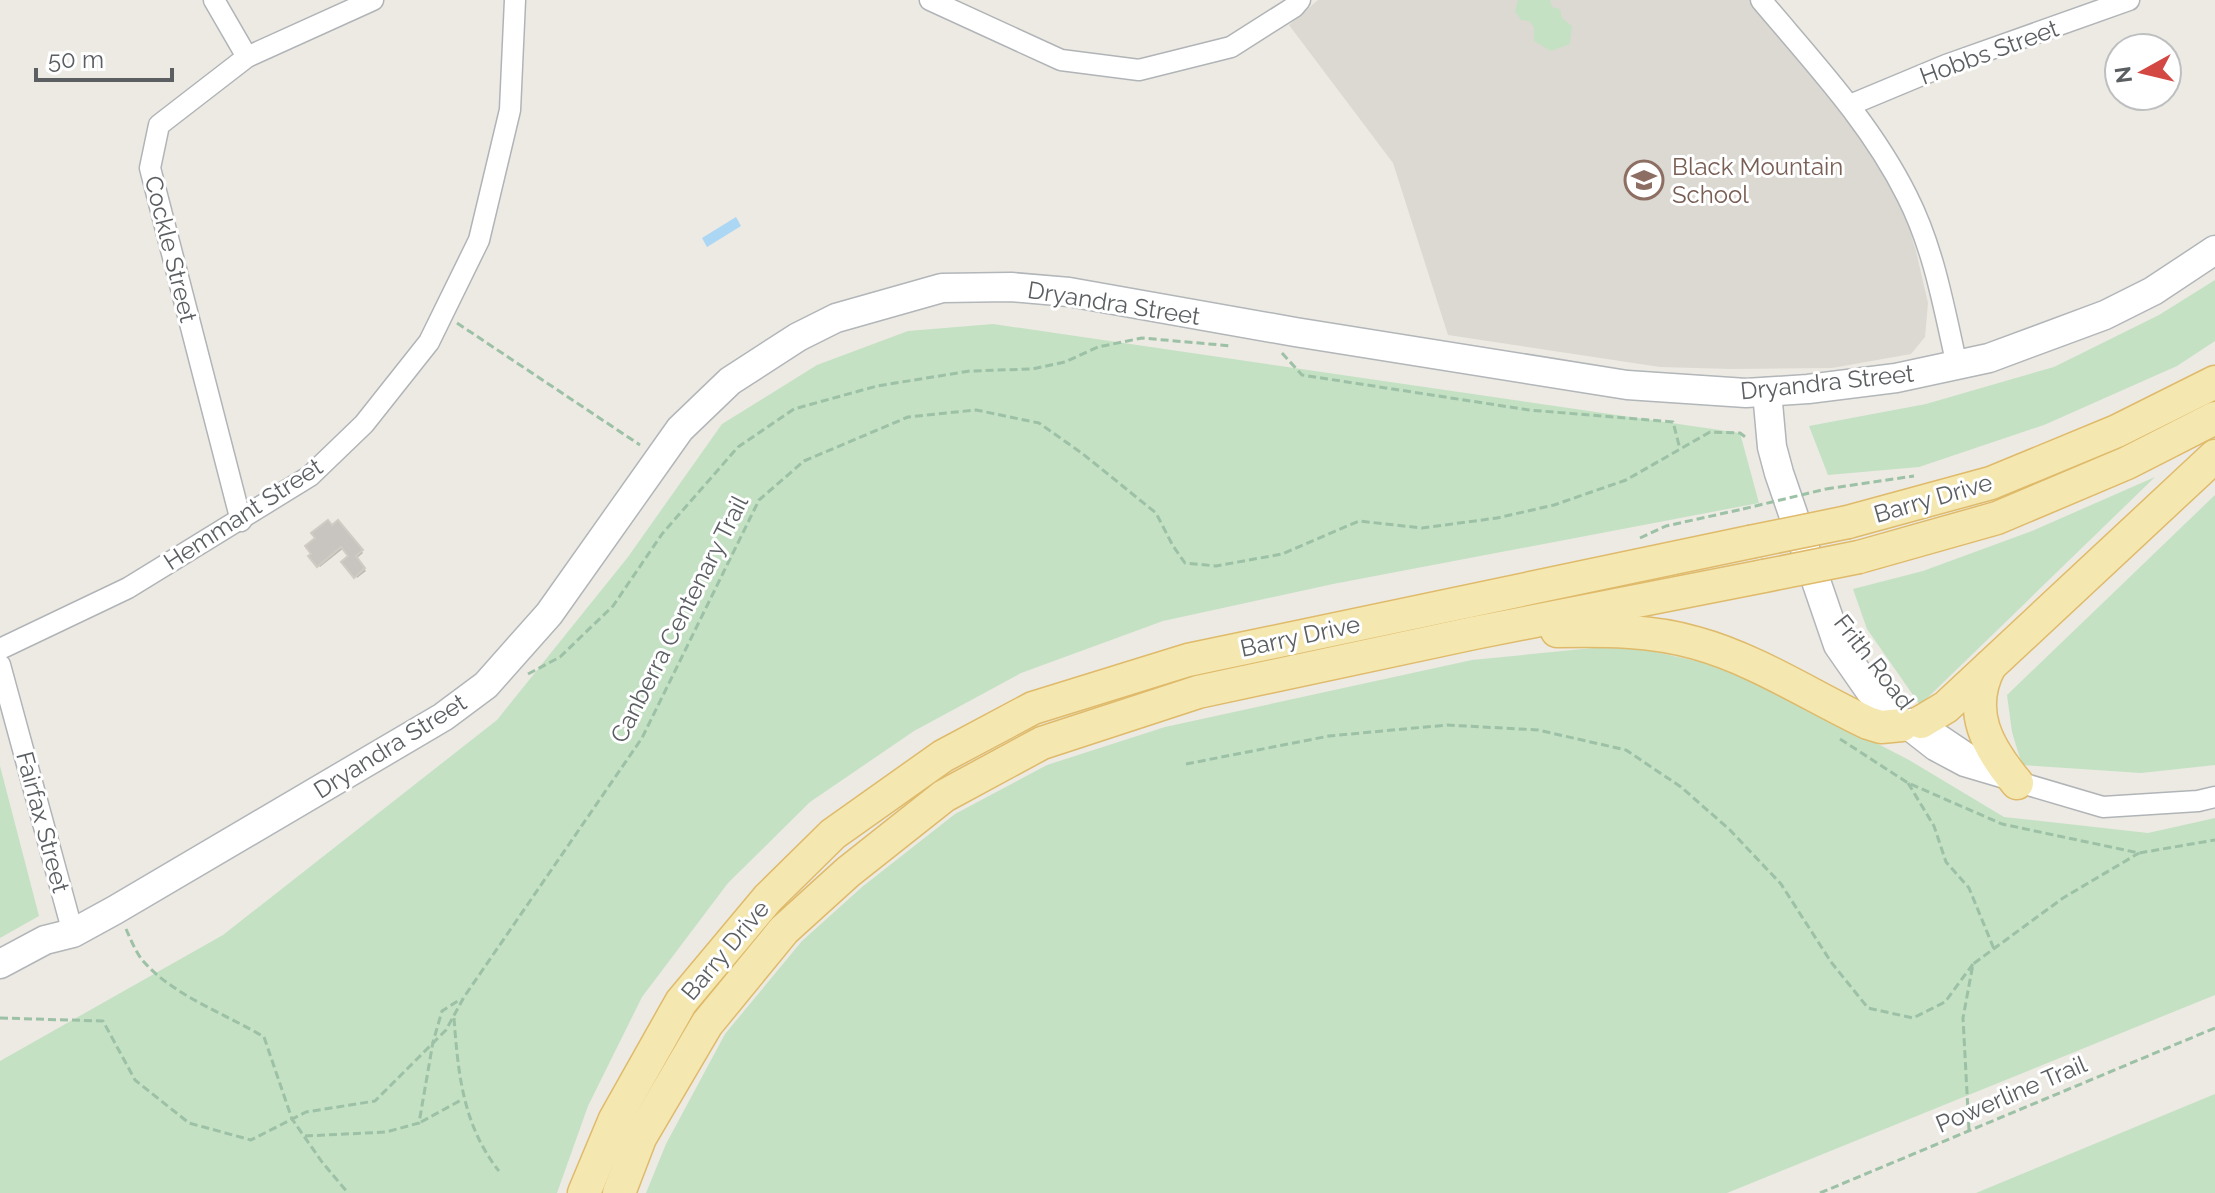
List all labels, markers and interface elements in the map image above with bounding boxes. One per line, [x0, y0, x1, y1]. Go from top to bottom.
street label: Hobbs Street [1916, 13, 2062, 91]
scale bar [36, 32, 172, 82]
north arrow [2103, 32, 2183, 112]
text: 50 m [48, 45, 104, 74]
text: N [2109, 65, 2137, 85]
place label: Black Mountain School [1672, 152, 1843, 209]
school or university icon: Black Mountain School [1623, 159, 1665, 201]
street label: Cockle Street [139, 173, 203, 325]
street label: Dryandra Street [1026, 275, 1202, 331]
street label: Dryandra Street [1739, 358, 1915, 406]
street label: Hemmant Street [158, 452, 328, 576]
street label: Barry Drive [1871, 467, 1995, 529]
street label: Canberra Centenary Trail [604, 490, 754, 748]
street label: Barry Drive [1237, 609, 1363, 663]
street label: Frith Road [1828, 609, 1920, 715]
street label: Dryandra Street [308, 688, 472, 804]
street label: Fairfax Street [10, 748, 76, 896]
street label: Barry Drive [675, 894, 775, 1006]
street label: Powerline Trail [1931, 1049, 2091, 1139]

